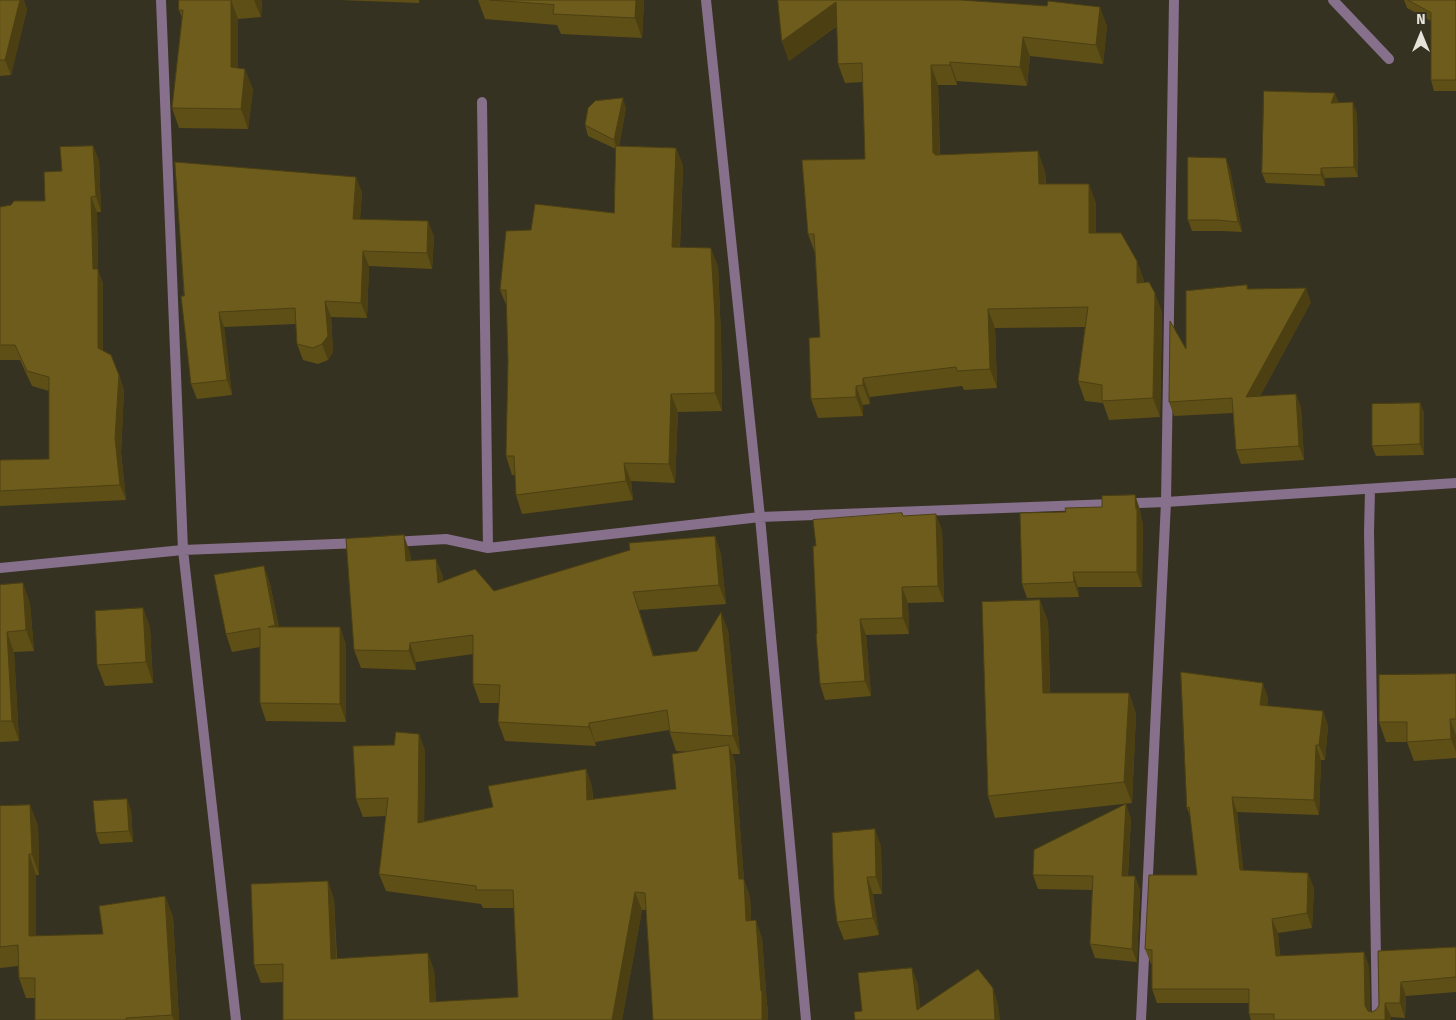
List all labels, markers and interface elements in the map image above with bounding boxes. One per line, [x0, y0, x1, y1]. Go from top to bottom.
north arrow [1396, 10, 1446, 60]
text: N [1416, 11, 1426, 28]

